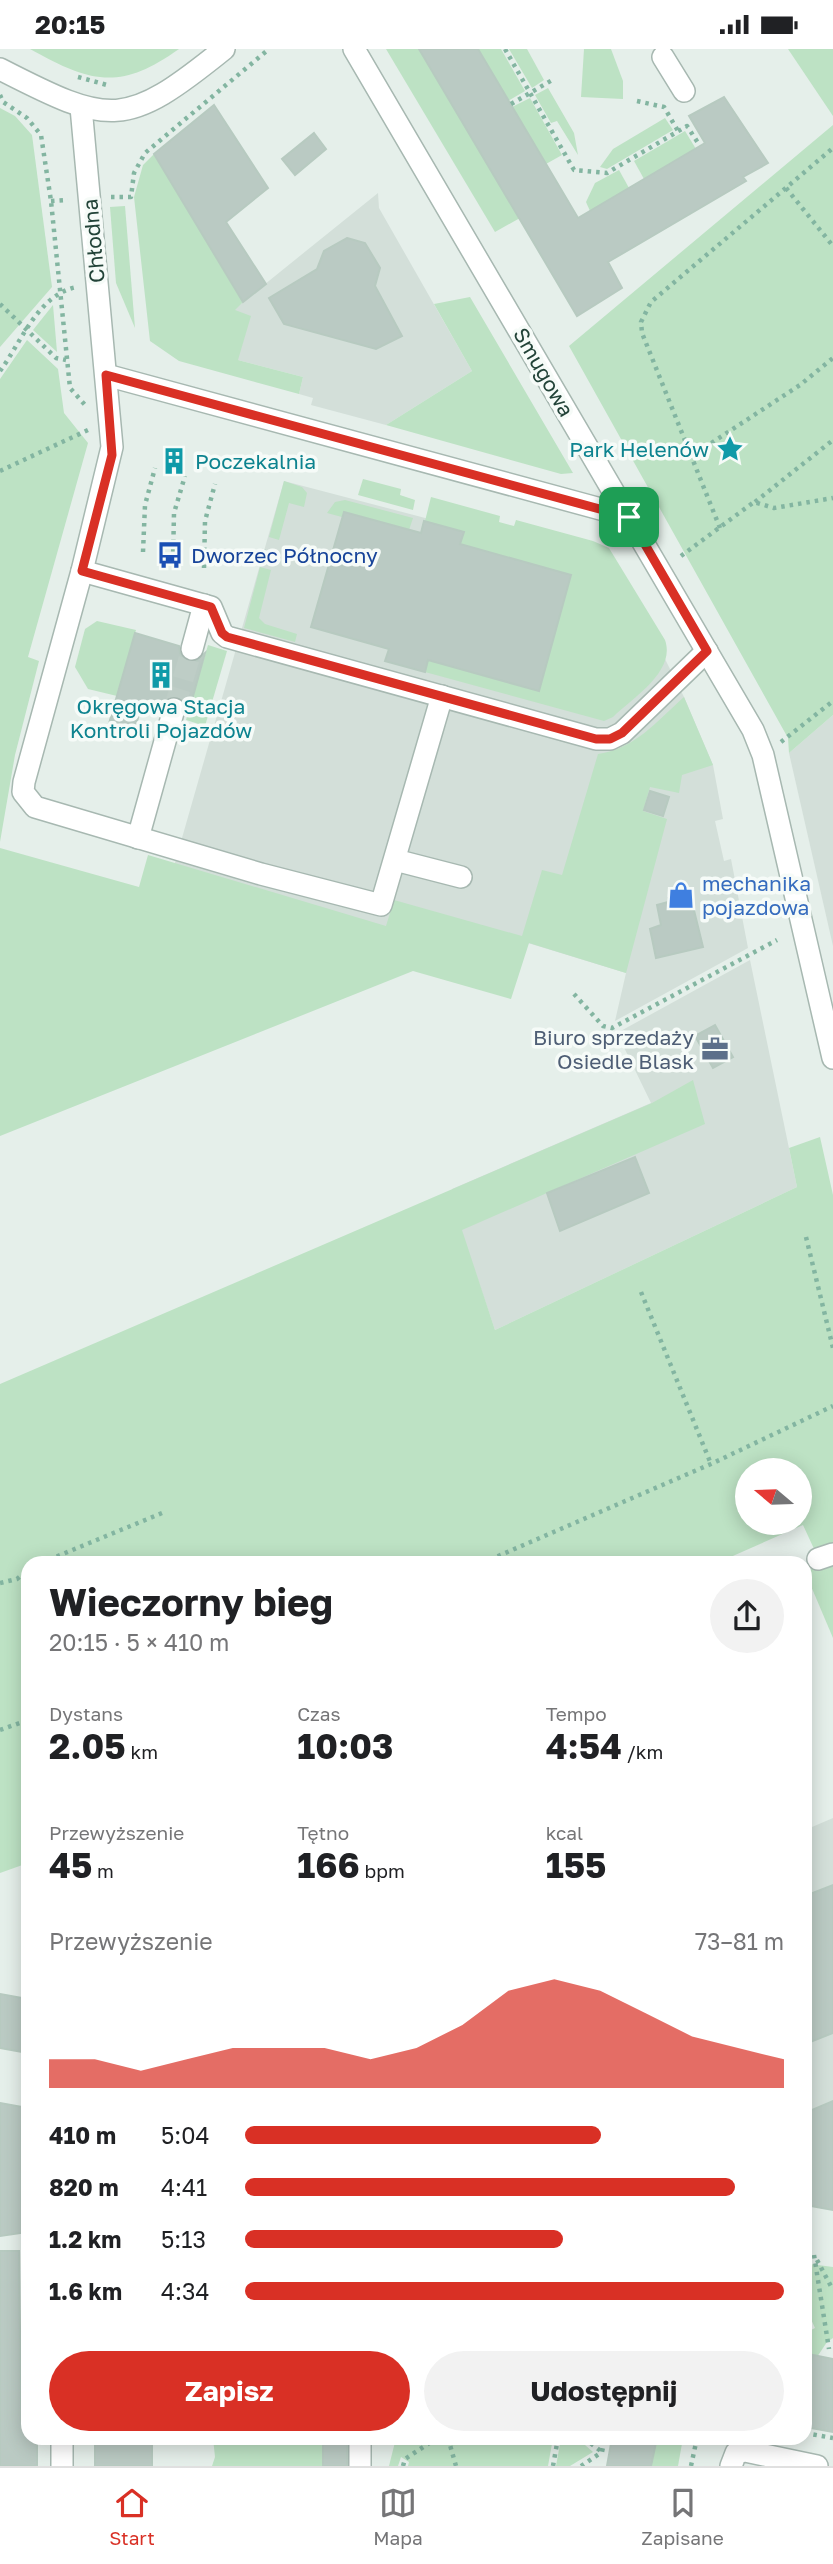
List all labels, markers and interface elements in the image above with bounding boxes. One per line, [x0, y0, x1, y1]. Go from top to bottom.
text: 20:15 [35, 9, 105, 40]
street label: Chłodna [76, 198, 110, 284]
street label: Smugowa [508, 323, 580, 421]
place icon: Park Helenów [715, 434, 745, 464]
place label: Park Helenów [569, 436, 709, 462]
building icon: Poczekalnia [159, 446, 189, 476]
place label: Poczekalnia [195, 448, 316, 474]
pin [599, 487, 659, 547]
icon: arrive [610, 498, 648, 536]
bus stop icon: Dworzec Północny [155, 540, 185, 570]
place label: Dworzec Północny [191, 542, 378, 568]
building icon: Okręgowa Stacja Kontroli Pojazdów [146, 660, 176, 690]
place label: Okręgowa Stacja Kontroli Pojazdów [70, 693, 252, 743]
place label: mechanika pojazdowa [702, 870, 811, 920]
shop icon: mechanika pojazdowa [666, 880, 696, 910]
place label: Biuro sprzedaży Osiedle Blask [533, 1024, 694, 1074]
office icon: Biuro sprzedaży Osiedle Blask [700, 1034, 730, 1064]
north arrow [735, 1458, 812, 1535]
map controls [735, 1458, 812, 1535]
text: Wieczorny bieg [49, 1579, 333, 1624]
button: share [710, 1579, 784, 1653]
text: 20:15 · 5 × 410 m [49, 1628, 229, 1656]
text: Dystans [49, 1702, 123, 1725]
text: Czas [297, 1702, 341, 1725]
text: Tempo [546, 1702, 607, 1725]
text: 2.05 [49, 1725, 126, 1767]
text: 10:03 [297, 1725, 393, 1767]
text: 4:54 [546, 1725, 622, 1767]
text: km [126, 1740, 158, 1763]
text: /km [622, 1740, 663, 1763]
text: Przewyższenie [49, 1821, 184, 1844]
text: Tętno [297, 1821, 349, 1844]
text: kcal [546, 1821, 583, 1844]
text: 45 [49, 1844, 92, 1886]
text: 166 [297, 1844, 360, 1886]
text: 155 [546, 1844, 606, 1886]
text: m [92, 1859, 114, 1882]
text: bpm [360, 1859, 405, 1882]
text: Przewyższenie [49, 1927, 213, 1955]
text: 73–81 m [695, 1927, 784, 1955]
text: 410 m [49, 2121, 116, 2149]
text: 5:04 [161, 2121, 210, 2149]
text: 820 m [49, 2173, 119, 2201]
text: 4:41 [161, 2173, 207, 2201]
text: 1.2 km [49, 2225, 121, 2253]
text: 5:13 [161, 2225, 206, 2253]
text: 1.6 km [49, 2277, 122, 2305]
text: 4:34 [161, 2277, 209, 2305]
button: Zapisz [49, 2351, 410, 2431]
button: Udostępnij [424, 2351, 784, 2431]
tab: Start [109, 2484, 155, 2549]
tab: Mapa [373, 2484, 423, 2549]
tab: Zapisane [641, 2484, 724, 2549]

